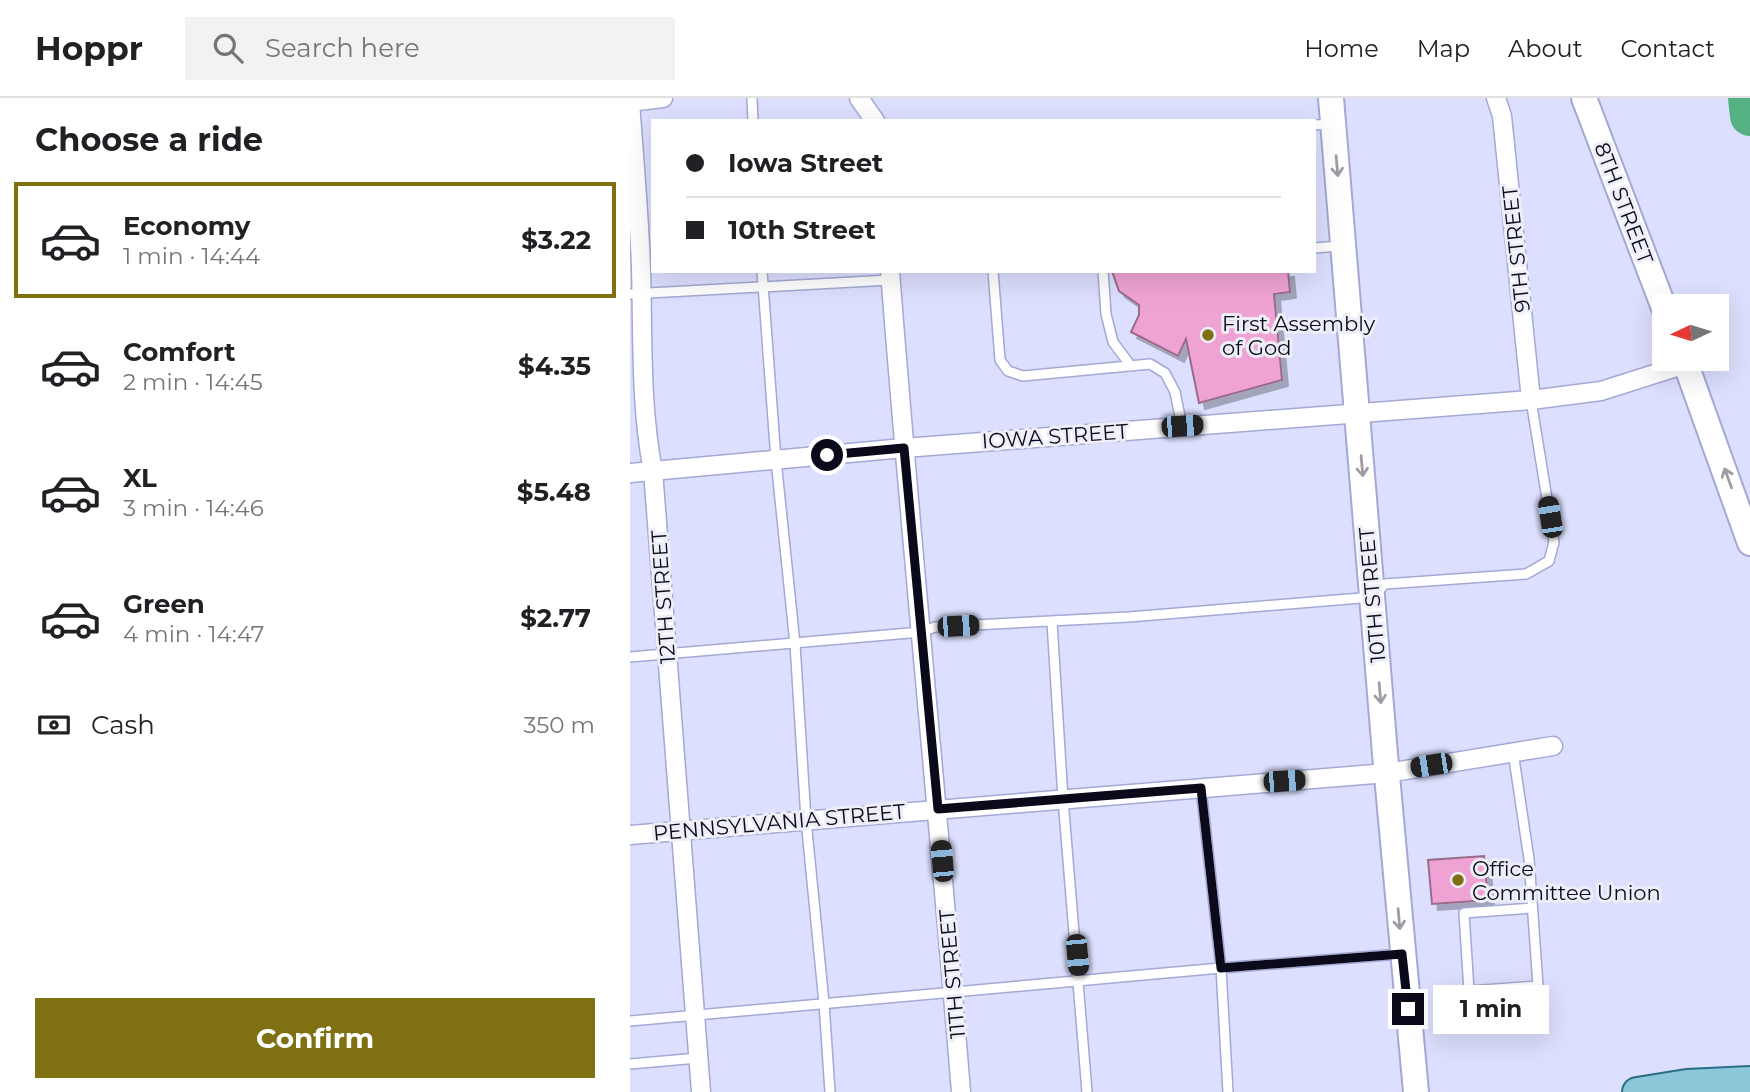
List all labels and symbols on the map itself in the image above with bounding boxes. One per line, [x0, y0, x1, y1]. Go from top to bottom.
street label: 8TH STREET [1589, 139, 1659, 267]
one-way arrow [1331, 154, 1344, 177]
street label: 9TH STREET [1497, 184, 1535, 314]
north arrow [1652, 294, 1729, 371]
place label: First Assembly of God [1222, 311, 1376, 360]
marker: First Assembly of God [1200, 327, 1216, 343]
car [1161, 414, 1204, 438]
street label: IOWA STREET [981, 418, 1129, 454]
route start [811, 439, 843, 471]
one-way arrow [1356, 454, 1369, 477]
one-way arrow [1721, 468, 1733, 490]
car [1537, 495, 1564, 539]
street label: 10TH STREET [1354, 526, 1390, 664]
street label: 12TH STREET [646, 529, 680, 665]
car [937, 614, 980, 638]
one-way arrow [1374, 681, 1387, 704]
car [1409, 751, 1454, 779]
car [1263, 769, 1306, 793]
street label: PENNSYLVANIA STREET [652, 799, 906, 845]
car [930, 839, 955, 883]
place label: Office Committee Union [1472, 856, 1661, 905]
marker: Office Committee Union [1450, 872, 1466, 888]
street label: 11TH STREET [934, 908, 970, 1040]
one-way arrow [1393, 908, 1406, 930]
car [1065, 933, 1090, 977]
callout: 1 min [1432, 984, 1548, 1034]
route end [1392, 993, 1424, 1025]

